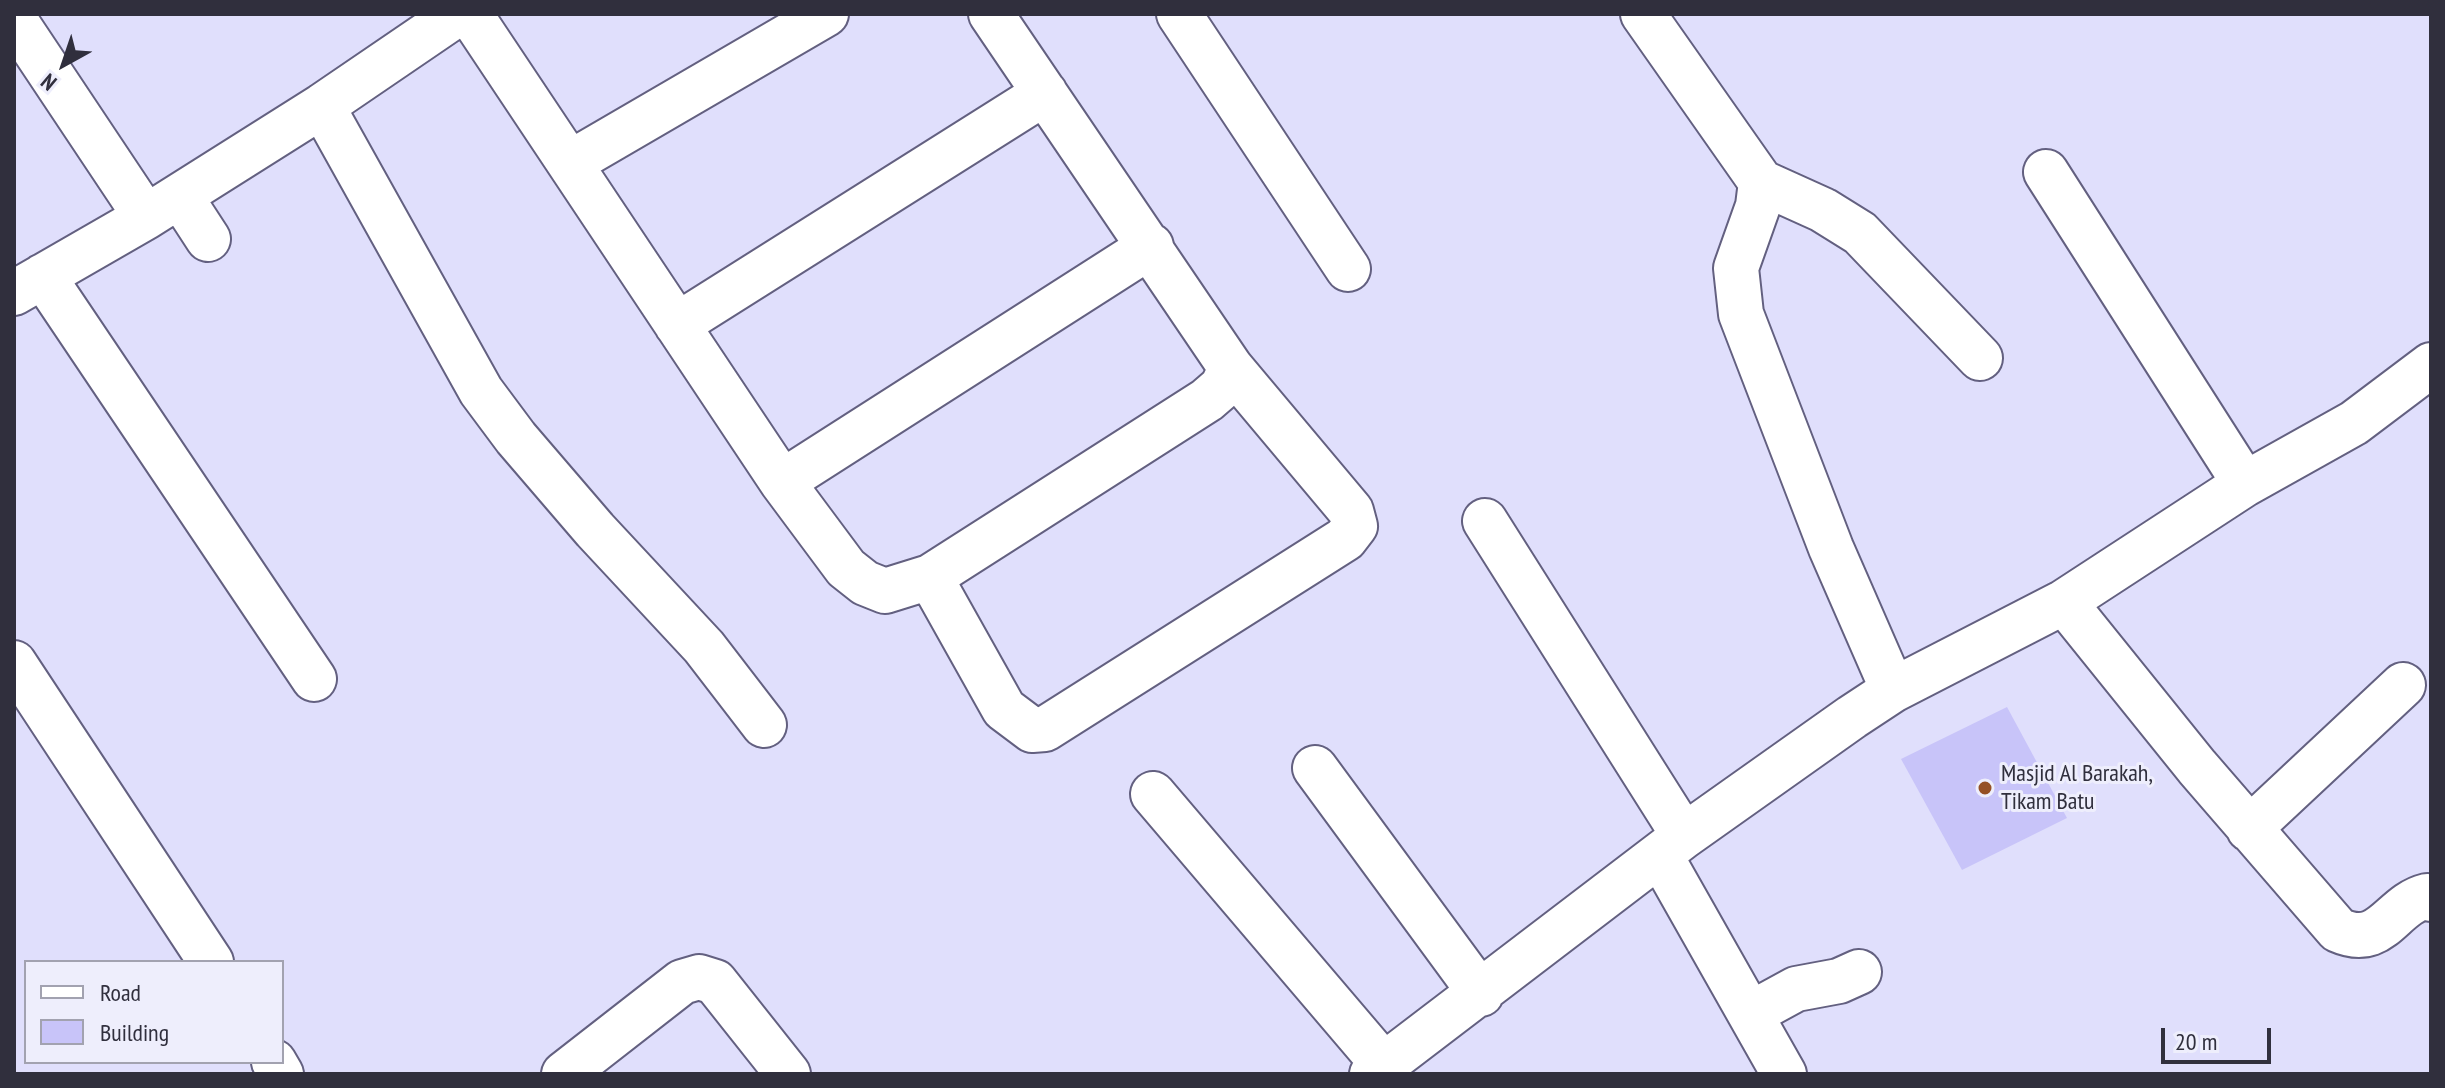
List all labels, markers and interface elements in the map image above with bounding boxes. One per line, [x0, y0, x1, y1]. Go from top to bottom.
north arrow [24, 24, 104, 104]
text: N [35, 68, 62, 97]
place label: Masjid Al Barakah, Tikam Batu [2001, 760, 2153, 816]
marker: Masjid Al Barakah, Tikam Batu [1976, 779, 1994, 797]
legend [24, 960, 284, 1064]
text: Road [100, 977, 141, 1008]
scale bar [2165, 1012, 2275, 1062]
text: Building [100, 1017, 169, 1048]
text: 20 m [2175, 1026, 2217, 1057]

